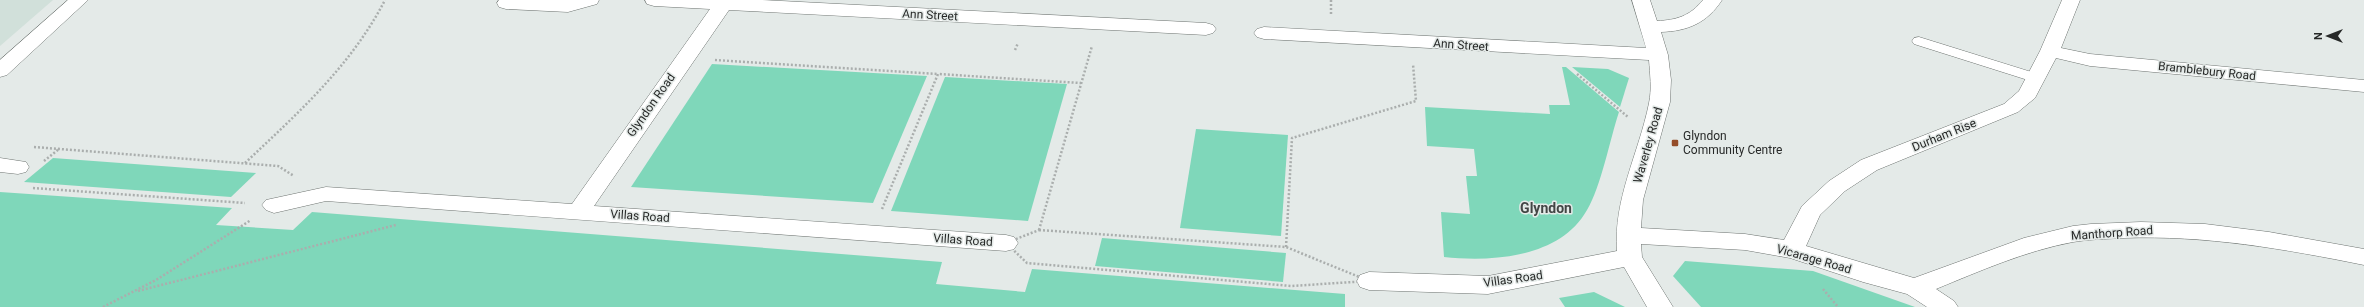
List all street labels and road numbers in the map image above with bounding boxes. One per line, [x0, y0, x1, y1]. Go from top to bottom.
street label: Ann Street [902, 7, 958, 23]
street label: Ann Street [1433, 36, 1489, 54]
street label: Bramblebury Road [2157, 59, 2257, 83]
street label: Glyndon Road [624, 71, 678, 139]
street label: Waverley Road [1630, 105, 1666, 185]
street label: Durham Rise [1910, 116, 1978, 154]
street label: Villas Road [610, 207, 670, 225]
street label: Manthorp Road [2070, 223, 2154, 243]
street label: Villas Road [933, 231, 993, 249]
street label: Vicarage Road [1775, 242, 1853, 276]
street label: Villas Road [1483, 268, 1543, 290]

